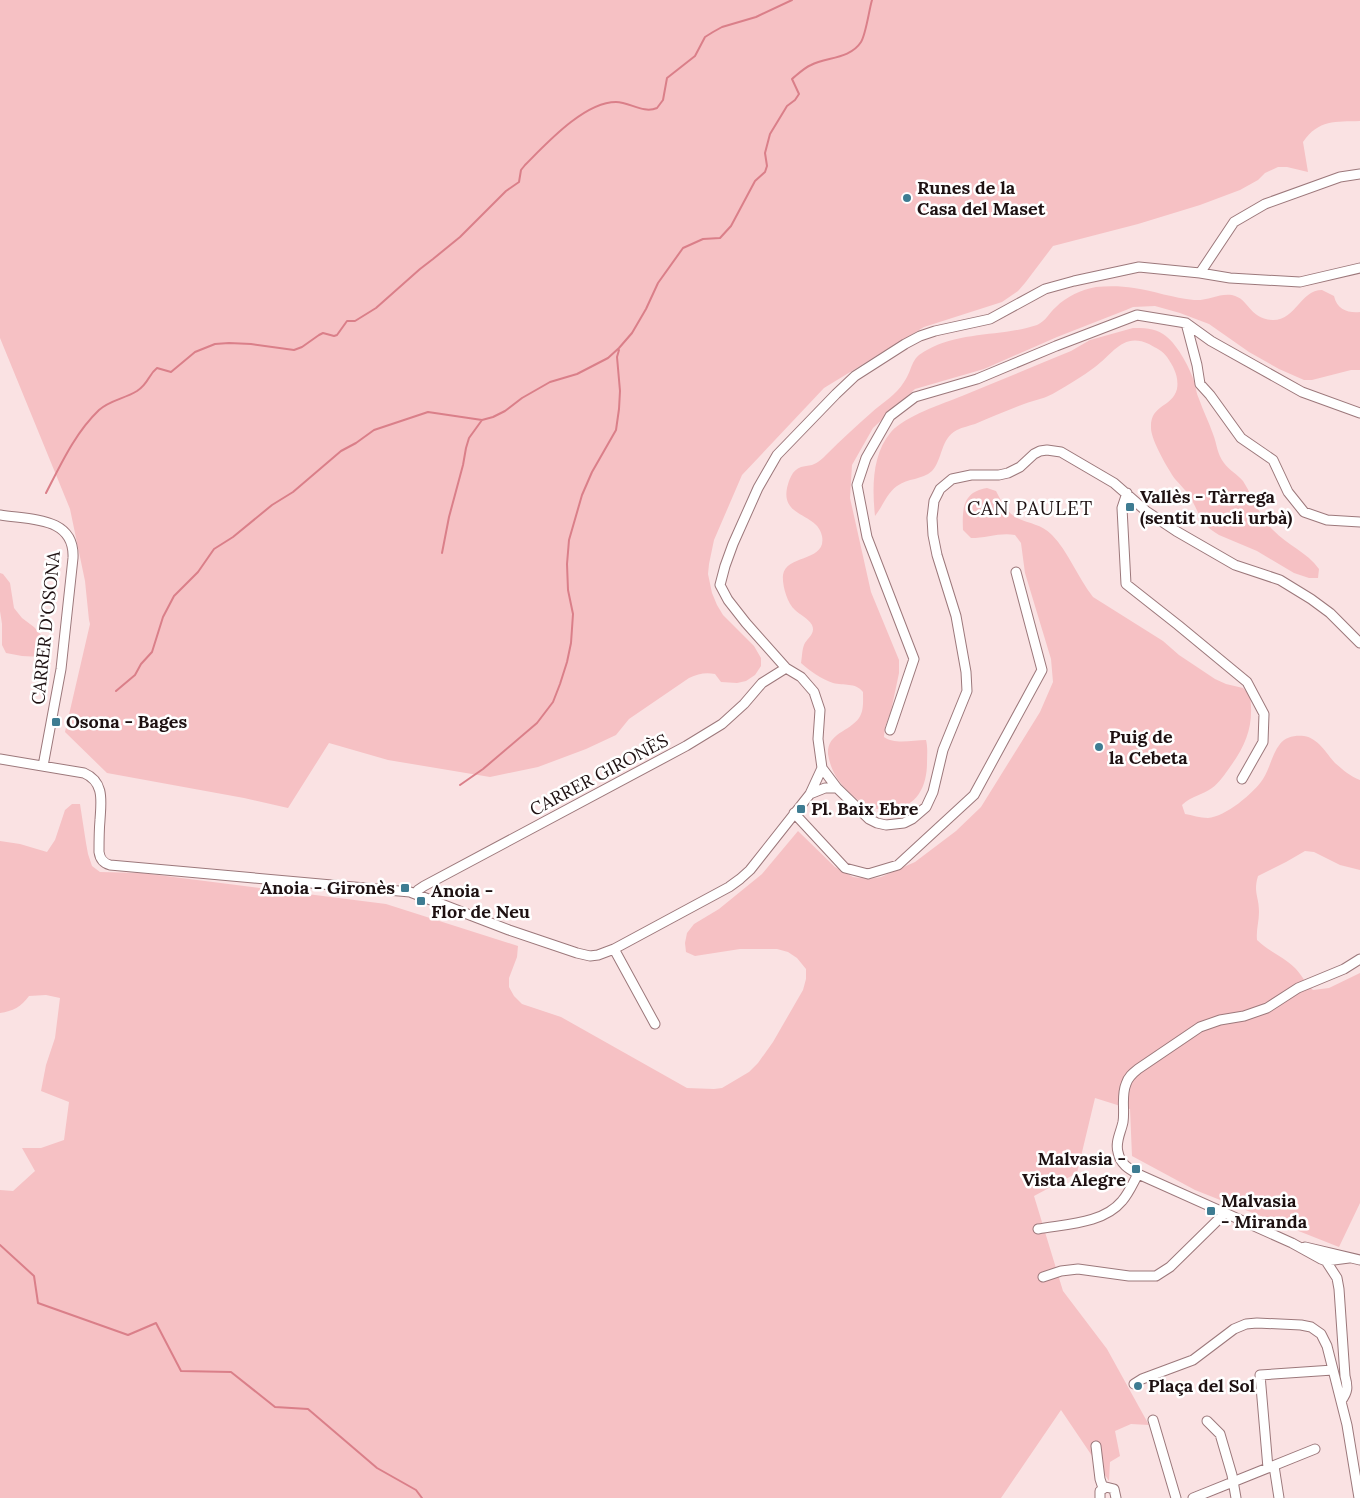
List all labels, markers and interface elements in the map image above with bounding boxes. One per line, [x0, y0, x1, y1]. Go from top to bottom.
place label: Runes de la Casa del Maset [917, 176, 1046, 220]
marker: Runes de la Casa del Maset [901, 192, 913, 204]
place label: Vallès - Tàrrega (sentit nucli urbà) [1140, 485, 1292, 529]
district label: CAN PAULET [967, 496, 1093, 520]
marker: Vallès - Tàrrega (sentit nucli urbà) [1124, 501, 1136, 513]
street label: CARRER D'OSONA [26, 549, 65, 706]
place label: Osona - Bages [66, 710, 188, 733]
marker: Osona - Bages [50, 716, 62, 728]
place label: Puig de la Cebeta [1109, 725, 1188, 769]
street label: CARRER GIRONÈS [525, 728, 672, 821]
marker: Puig de la Cebeta [1093, 741, 1105, 753]
place label: Pl. Baix Ebre [811, 797, 919, 820]
marker: Pl. Baix Ebre [795, 803, 807, 815]
place label: Anoia - Gironès [260, 876, 395, 899]
place label: Anoia - Flor de Neu [431, 879, 530, 923]
marker: Anoia - Gironès [399, 882, 411, 894]
marker: Anoia - Flor de Neu [415, 895, 427, 907]
place label: Malvasia - Vista Alegre [1022, 1147, 1126, 1191]
marker: Malvasia - Vista Alegre [1130, 1163, 1142, 1175]
place label: Malvasia - Miranda [1221, 1189, 1308, 1233]
marker: Malvasia - Miranda [1205, 1205, 1217, 1217]
place label: Plaça del Sol [1148, 1374, 1256, 1397]
marker: Plaça del Sol [1132, 1380, 1144, 1392]

